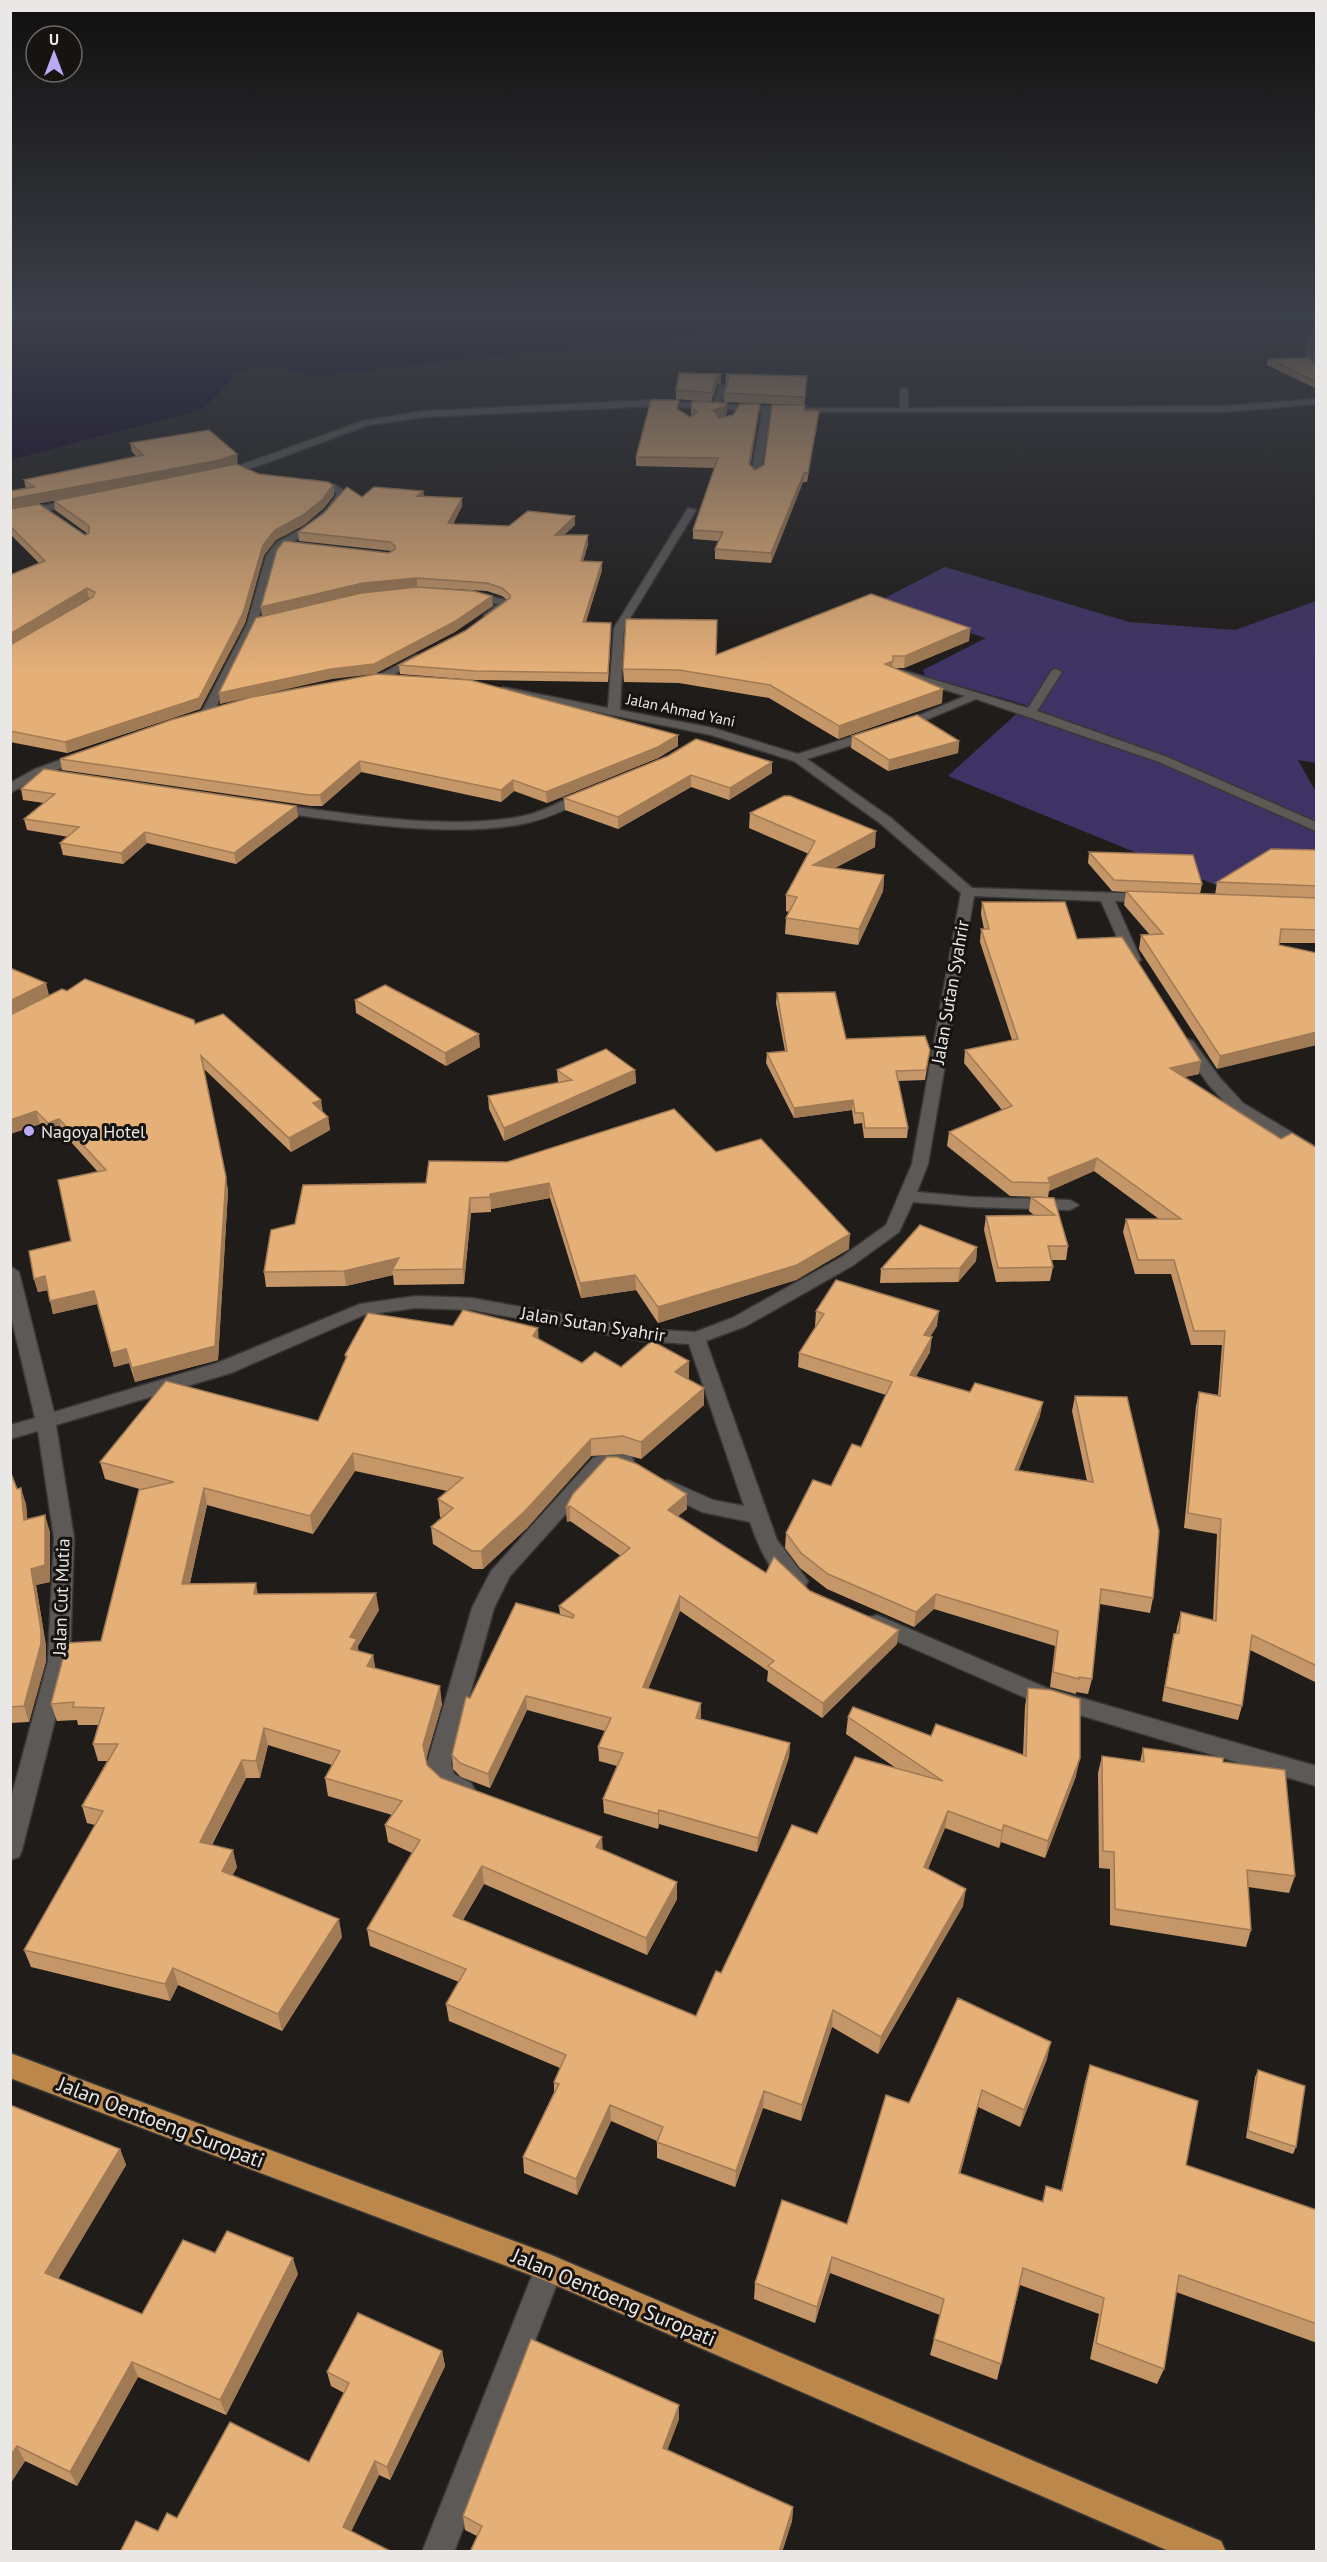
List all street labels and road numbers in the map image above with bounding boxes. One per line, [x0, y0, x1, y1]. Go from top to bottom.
street label: Jalan Ahmad Yani [624, 689, 737, 731]
street label: Jalan Sutan Syahrir [926, 918, 974, 1067]
street label: Jalan Sutan Syahrir [518, 1301, 667, 1347]
street label: Jalan Cut Mutia [47, 1538, 75, 1657]
street label: Jalan Oentoeng Suropati [53, 2070, 268, 2174]
street label: Jalan Oentoeng Suropati [507, 2241, 720, 2352]

